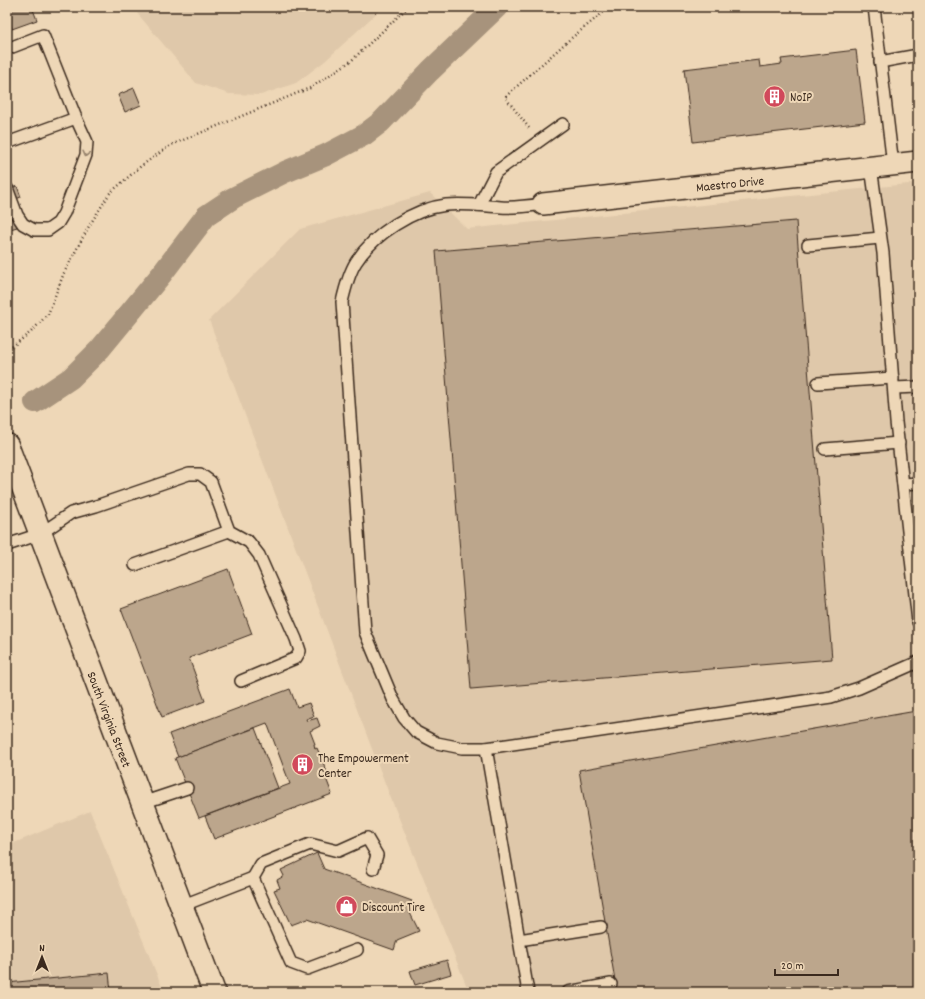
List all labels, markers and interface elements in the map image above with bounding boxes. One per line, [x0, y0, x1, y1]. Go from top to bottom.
building icon: NoIP [761, 83, 787, 109]
place label: NoIP [790, 89, 812, 108]
one-way arrow [82, 151, 90, 157]
street label: Maestro Drive [695, 172, 766, 199]
street label: South Virginia Street [81, 669, 135, 771]
place label: The Empowerment Center [318, 750, 409, 784]
building icon: The Empowerment Center [290, 751, 316, 777]
shop icon: Discount Tire [333, 893, 359, 919]
place label: Discount Tire [362, 899, 425, 918]
north arrow [22, 937, 62, 977]
text: N [39, 941, 45, 957]
scale bar [775, 951, 838, 977]
text: 20 m [781, 958, 804, 975]

